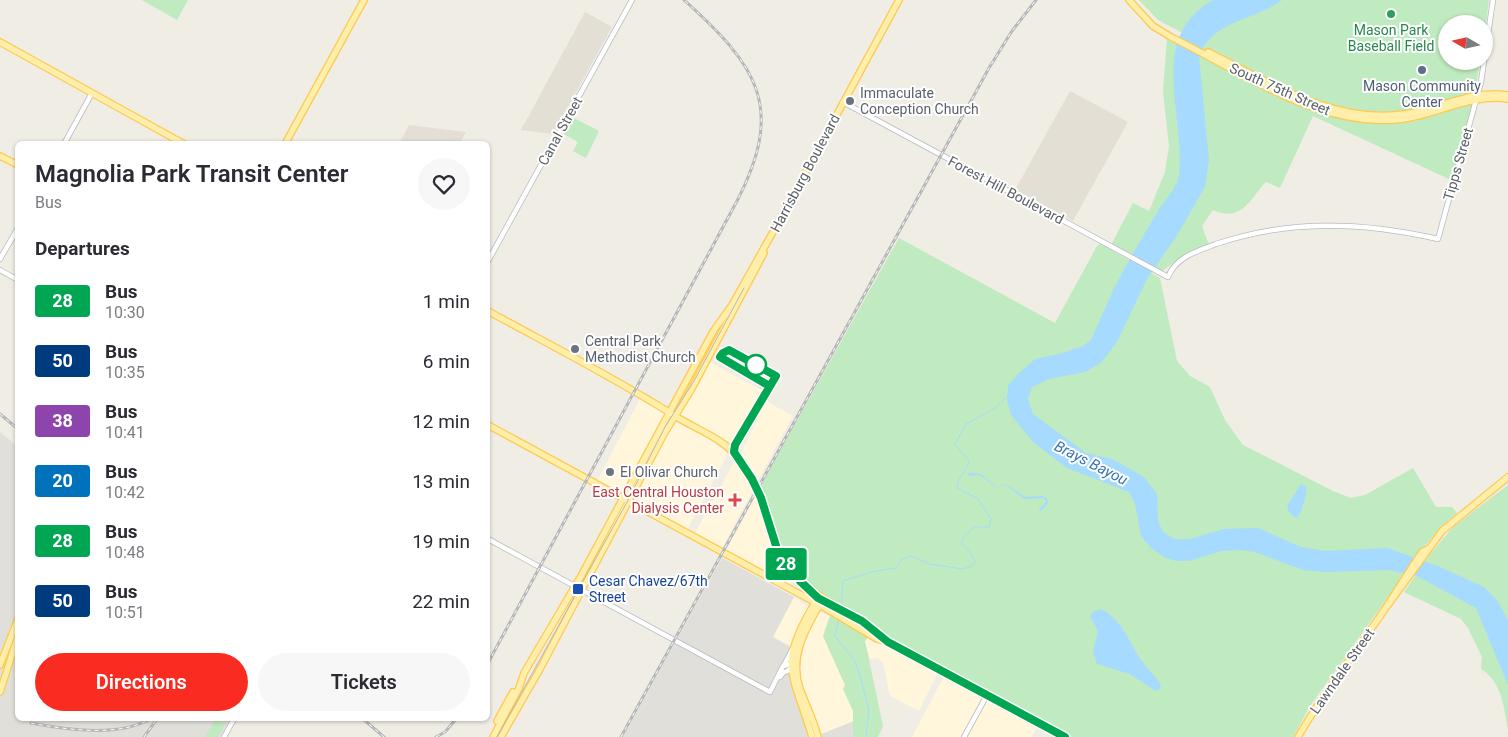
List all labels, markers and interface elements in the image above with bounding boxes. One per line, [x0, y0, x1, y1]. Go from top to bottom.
marker: Mason Park Baseball Field [1385, 8, 1397, 20]
north arrow [1438, 15, 1492, 70]
map controls [1438, 15, 1493, 70]
place label: Mason Park Baseball Field [1348, 22, 1434, 54]
street label: South 75th Street [1227, 60, 1333, 118]
marker: Mason Community Center [1416, 64, 1428, 76]
place label: Mason Community Center [1363, 78, 1481, 110]
place label: Immaculate Conception Church [860, 85, 979, 117]
street label: Canal Street [535, 94, 586, 168]
marker: Immaculate Conception Church [844, 95, 856, 107]
street label: Harrisburg Boulevard [767, 111, 843, 235]
street label: Tipps Street [1440, 125, 1476, 202]
street label: Forest Hill Boulevard [945, 153, 1067, 227]
button: heart [418, 158, 470, 210]
text: Magnolia Park Transit Center [35, 160, 348, 188]
text: Bus [35, 193, 62, 212]
text: Departures [35, 237, 130, 260]
text: Bus [105, 280, 138, 303]
text: 28 [52, 290, 73, 311]
text: 1 min [423, 290, 470, 313]
text: 10:30 [105, 303, 145, 322]
place label: Central Park Methodist Church [585, 333, 696, 365]
text: Bus [105, 340, 138, 363]
marker: Central Park Methodist Church [569, 343, 581, 355]
text: 50 [52, 350, 73, 371]
text: 6 min [423, 350, 470, 373]
unlabelled marker [745, 354, 767, 376]
text: 10:35 [105, 363, 145, 382]
text: Bus [105, 400, 138, 423]
text: 38 [52, 410, 73, 431]
text: 12 min [412, 410, 470, 433]
text: 10:41 [105, 423, 145, 442]
water label: Brays Bayou [1051, 437, 1131, 489]
text: Bus [105, 460, 138, 483]
place label: El Olivar Church [620, 464, 718, 480]
marker: El Olivar Church [604, 466, 616, 478]
text: 20 [52, 470, 73, 491]
text: 13 min [412, 470, 470, 493]
text: 10:42 [105, 483, 145, 502]
place label: East Central Houston Dialysis Center [592, 484, 724, 516]
marker: East Central Houston Dialysis Center [728, 493, 742, 507]
text: Bus [105, 520, 138, 543]
text: 28 [52, 530, 73, 551]
text: 19 min [412, 530, 470, 553]
text: 10:48 [105, 543, 145, 562]
line badge: 28 [764, 548, 808, 580]
text: 28 [776, 553, 796, 574]
place label: Cesar Chavez/67th Street [589, 573, 708, 605]
text: Bus [105, 580, 138, 603]
marker: Cesar Chavez/67th Street [571, 582, 585, 596]
text: 50 [52, 590, 73, 611]
text: 22 min [412, 590, 470, 613]
text: 10:51 [105, 603, 145, 622]
street label: Lawndale Street [1307, 625, 1378, 717]
button: Directions [35, 653, 248, 711]
button: Tickets [258, 653, 470, 711]

